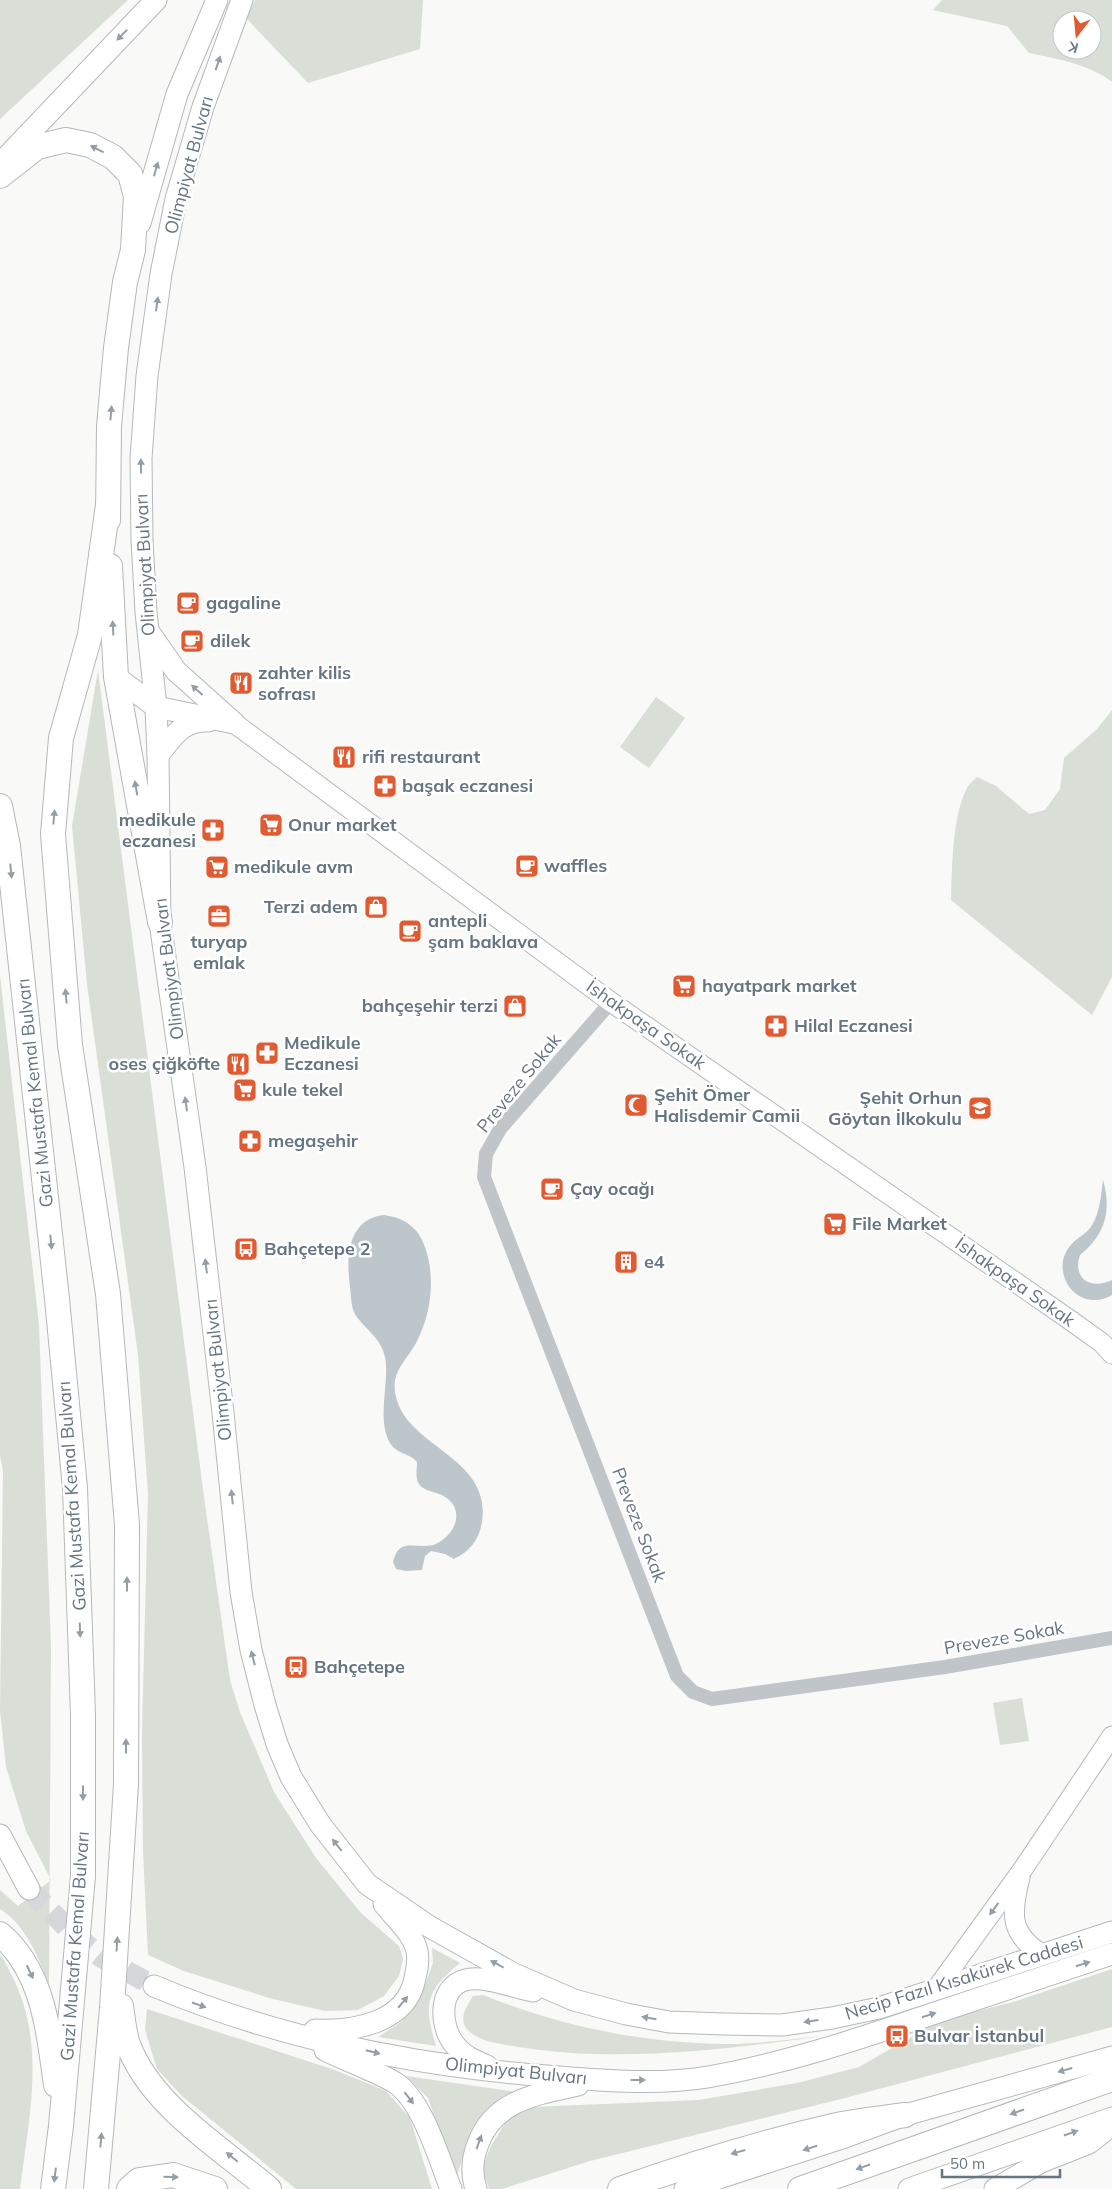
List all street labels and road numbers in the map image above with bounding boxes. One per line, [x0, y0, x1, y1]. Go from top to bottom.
street label: Olimpiyat Bulvarı [159, 93, 218, 237]
street label: Olimpiyat Bulvarı [129, 493, 160, 637]
street label: Olimpiyat Bulvarı [148, 897, 189, 1041]
street label: İshakpaşa Sokak [582, 975, 711, 1075]
street label: Gazi Mustafa Kemal Bulvarı [11, 977, 58, 1209]
street label: Preveze Sokak [472, 1028, 566, 1137]
street label: İshakpaşa Sokak [951, 1232, 1080, 1332]
street label: Olimpiyat Bulvarı [199, 1298, 236, 1442]
street label: Gazi Mustafa Kemal Bulvarı [52, 1380, 91, 1612]
street label: Preveze Sokak [607, 1464, 672, 1586]
street label: Preveze Sokak [942, 1616, 1066, 1659]
street label: Gazi Mustafa Kemal Bulvarı [55, 1830, 94, 2062]
street label: Necip Fazıl Kısakürek Caddesi [842, 1930, 1086, 2025]
street label: Olimpiyat Bulvarı [444, 2052, 588, 2089]

